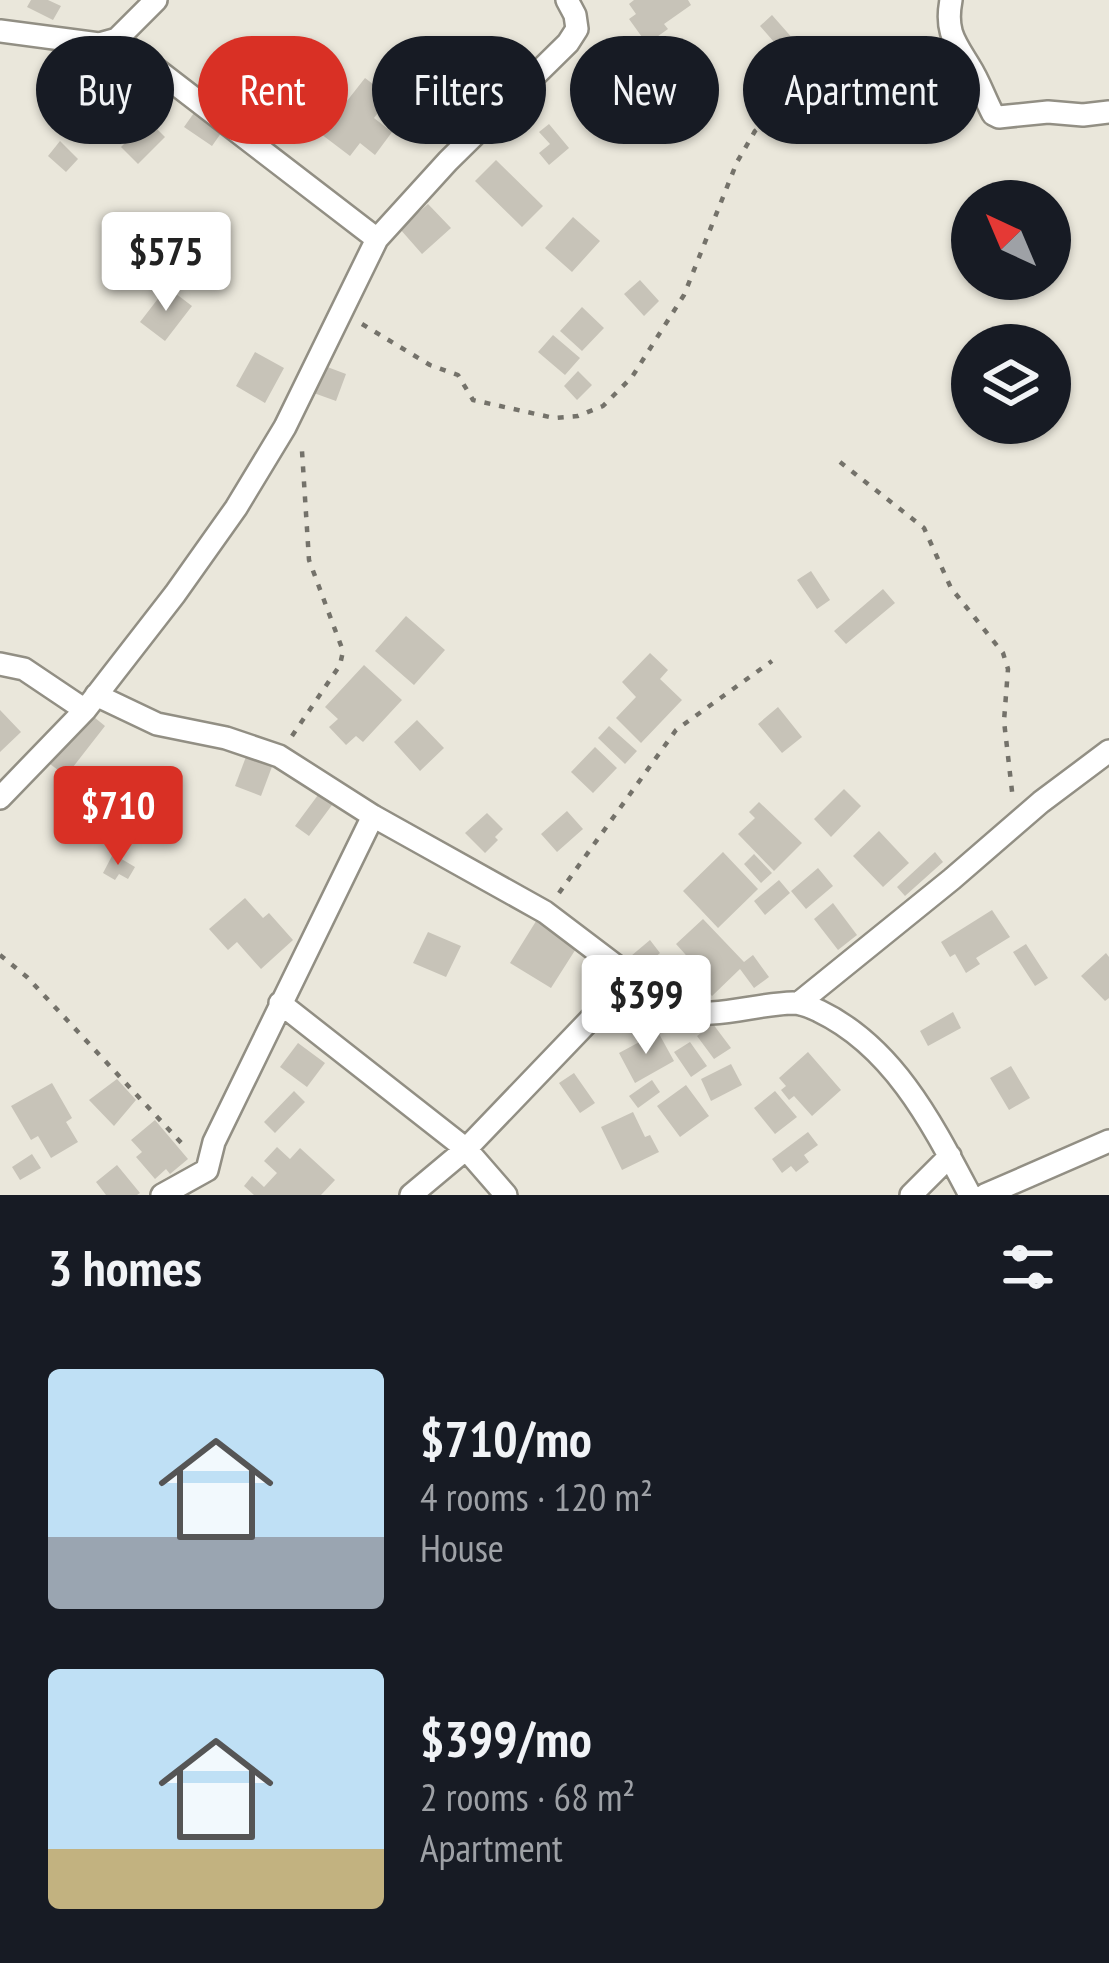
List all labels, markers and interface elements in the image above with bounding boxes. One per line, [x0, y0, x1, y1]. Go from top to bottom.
chip: Buy [36, 36, 174, 144]
chip: Rent [198, 36, 348, 144]
chip: Filters [372, 36, 546, 144]
chip: New [570, 36, 719, 144]
chip: Apartment [743, 36, 980, 144]
north arrow [951, 180, 1071, 300]
map controls [951, 180, 1071, 444]
pin: $575 [95, 212, 237, 314]
text: $575 [129, 225, 203, 276]
button: layers [951, 324, 1071, 444]
pin: $710 [47, 766, 189, 868]
text: $710 [81, 779, 155, 830]
pin: $399 [575, 955, 717, 1057]
text: $399 [609, 968, 683, 1019]
text: 3 homes [48, 1234, 202, 1300]
icon: filters [995, 1234, 1061, 1300]
text: $710/mo [420, 1405, 592, 1471]
icon: home [144, 1417, 288, 1561]
text: 4 rooms · 120 m² [420, 1471, 653, 1522]
text: House [420, 1522, 504, 1573]
text: $399/mo [420, 1705, 592, 1771]
icon: home [144, 1717, 288, 1861]
text: 2 rooms · 68 m² [420, 1771, 635, 1822]
text: Apartment [420, 1822, 563, 1873]

